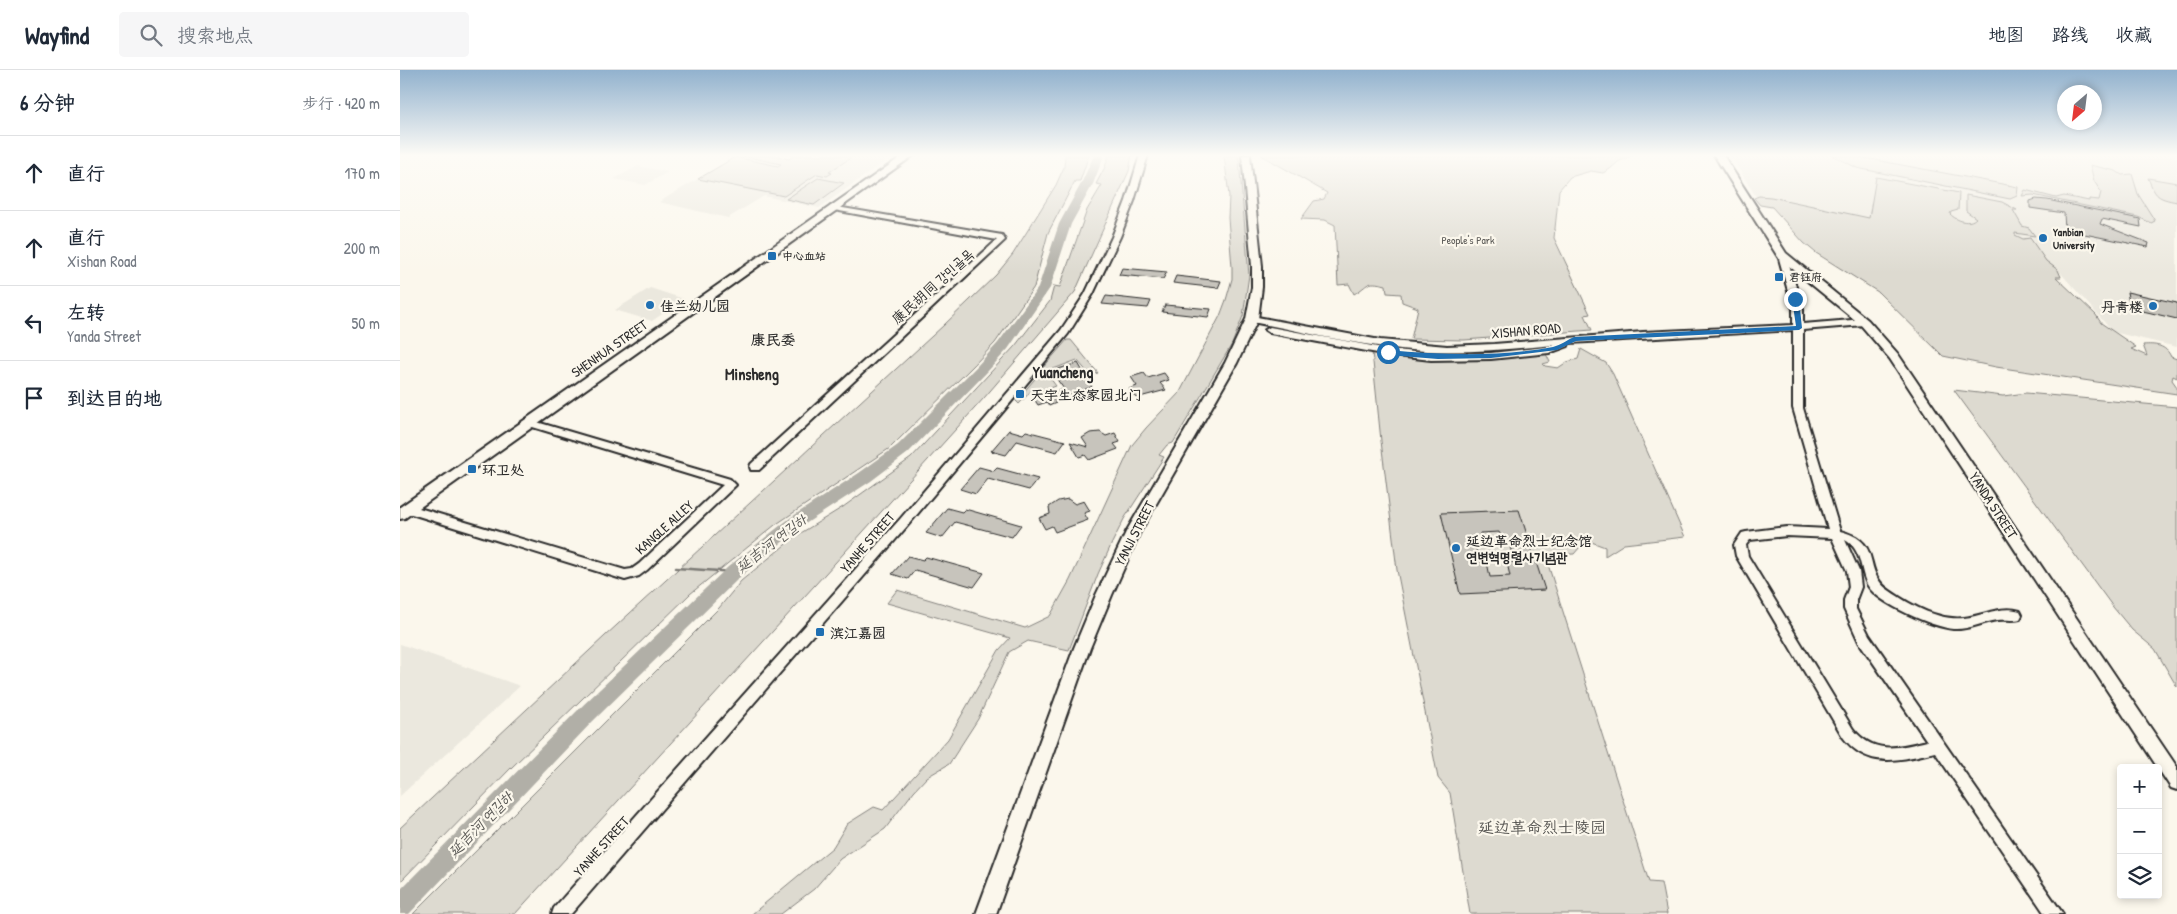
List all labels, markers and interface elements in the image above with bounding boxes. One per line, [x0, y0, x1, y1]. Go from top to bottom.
search box [119, 12, 469, 57]
text: Wayfind [25, 19, 89, 51]
icon: search [137, 21, 165, 49]
text: 搜索地点 [177, 22, 253, 48]
text: 地图 [1988, 22, 2024, 47]
text: 路线 [2052, 22, 2088, 47]
text: 收藏 [2116, 22, 2152, 47]
north arrow [2057, 85, 2102, 130]
text: 6 分钟 [20, 88, 75, 117]
text: 步行 · 420 m [302, 92, 380, 114]
icon: ahead [20, 159, 48, 187]
text: 直行 [67, 160, 105, 186]
text: 170 m [345, 162, 380, 184]
text: 直行 [67, 224, 105, 250]
place label: Yanbian University [2052, 225, 2095, 253]
marker: Yanbian University [2037, 232, 2049, 244]
park label: People's Park [1441, 233, 1495, 247]
icon: ahead [20, 234, 48, 262]
text: 200 m [344, 237, 380, 259]
street label: 康民胡同 강민골목 [887, 244, 977, 328]
place label: 中心血站 [782, 249, 826, 263]
text: Xishan Road [67, 250, 137, 272]
marker: 中心血站 [766, 250, 778, 262]
place label: 君钰府 [1789, 270, 1822, 284]
marker: 君钰府 [1773, 271, 1785, 283]
route end [1784, 288, 1807, 311]
place label: 佳兰幼儿园 [660, 296, 730, 315]
place label: 丹青楼 [2101, 297, 2143, 316]
text: 左转 [67, 299, 105, 325]
marker: 佳兰幼儿园 [644, 299, 656, 311]
marker: 丹青楼 [2147, 300, 2159, 312]
icon: left [20, 309, 48, 337]
text: 50 m [352, 312, 380, 334]
street label: SHENHUA STREET [567, 314, 651, 381]
street label: XISHAN ROAD [1490, 317, 1562, 343]
text: Yanda Street [67, 325, 141, 347]
district label: 康民委 [750, 329, 796, 350]
route start [1377, 341, 1400, 364]
district label: Yuancheng [1033, 361, 1093, 384]
district label: Minsheng [725, 363, 779, 386]
icon: arrive [20, 384, 48, 412]
text: 到达目的地 [67, 385, 162, 411]
place label: 天宇生态家园北门 [1030, 385, 1142, 404]
marker: 天宇生态家园北门 [1014, 388, 1026, 400]
place label: 环卫处 [482, 460, 524, 479]
marker: 环卫处 [466, 463, 478, 475]
street label: YANDA STREET [1965, 468, 2023, 542]
street label: KANGLE ALLEY [631, 495, 698, 558]
street label: YANJI STREET [1110, 497, 1159, 569]
street label: YANHE STREET [835, 507, 899, 576]
water label: 延吉河 연길하 [731, 508, 812, 577]
place label: 延边革命烈士纪念馆 연변혁명렬사기념관 [1466, 531, 1592, 566]
marker: 延边革命烈士纪念馆 연변혁명렬사기념관 [1450, 542, 1462, 554]
place label: 滨江嘉园 [830, 623, 886, 642]
marker: 滨江嘉园 [814, 626, 826, 638]
map controls [2117, 764, 2162, 899]
button: + [2117, 764, 2162, 809]
water label: 延吉河 연길하 [443, 786, 518, 862]
button: − [2117, 809, 2162, 854]
street label: YANHE STREET [569, 812, 633, 880]
park label: 延边革命烈士陵园 [1478, 816, 1606, 838]
button: layers [2117, 854, 2162, 899]

